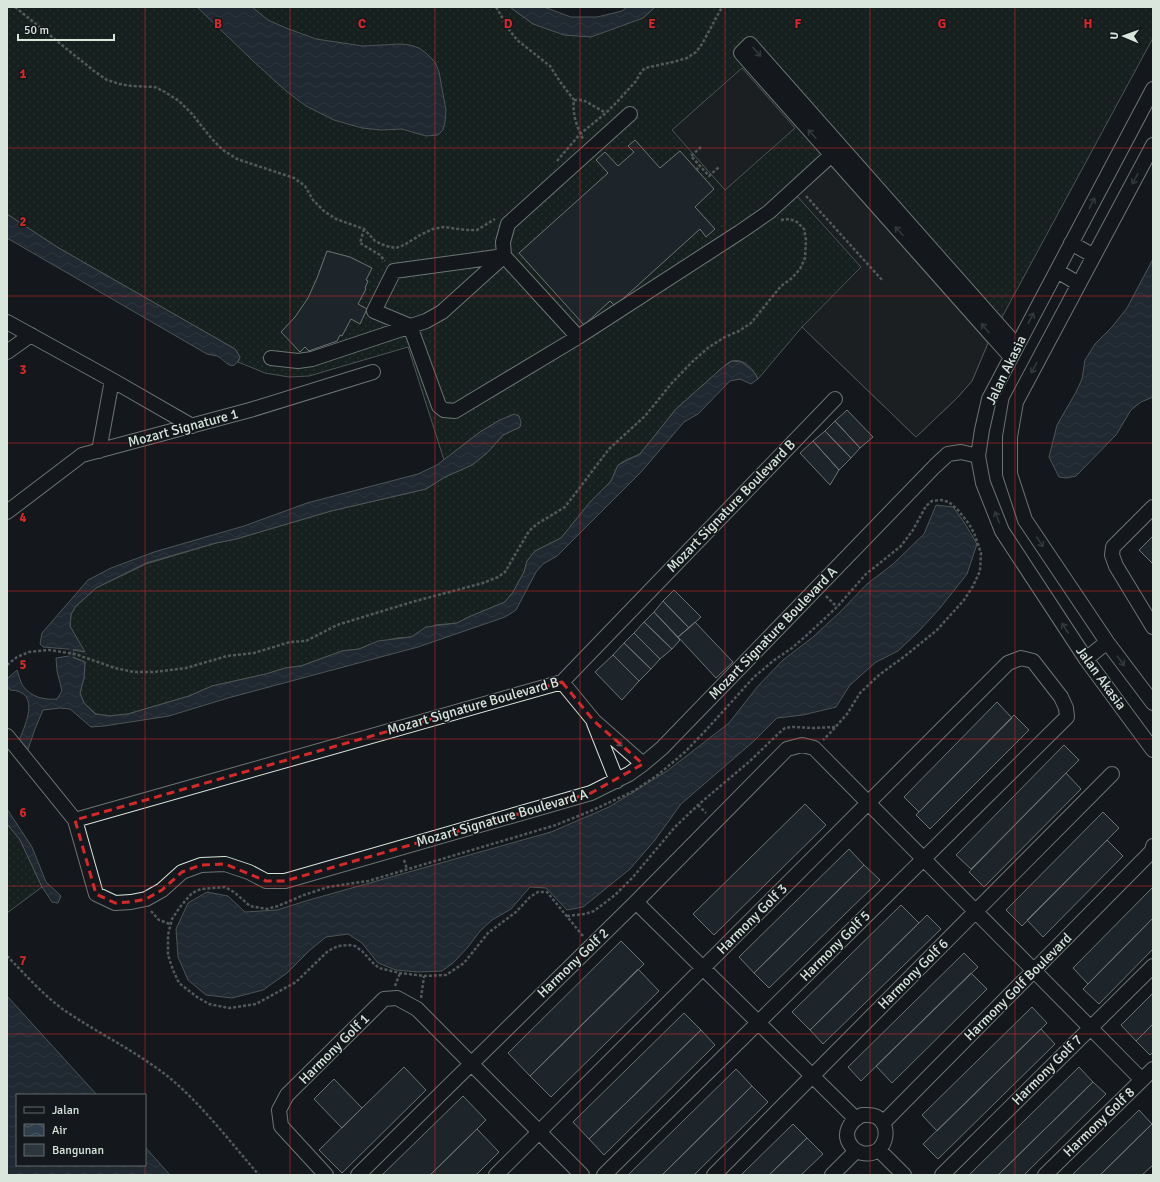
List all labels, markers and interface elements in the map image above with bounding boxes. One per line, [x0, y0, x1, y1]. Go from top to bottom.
scale bar [18, 16, 114, 42]
text: B [214, 16, 222, 32]
text: C [358, 16, 366, 32]
text: D [504, 16, 513, 32]
text: E [648, 16, 656, 32]
text: F [795, 16, 802, 32]
text: G [938, 16, 946, 32]
text: H [1084, 16, 1092, 32]
north arrow [1104, 16, 1144, 56]
text: 50 m [24, 23, 49, 38]
text: U [1108, 32, 1121, 40]
one-way arrow [752, 46, 761, 57]
text: 1 [19, 66, 27, 82]
one-way arrow [808, 128, 817, 139]
one-way arrow [1131, 173, 1138, 185]
one-way arrow [1089, 198, 1097, 210]
text: 2 [19, 214, 27, 230]
one-way arrow [894, 225, 903, 236]
one-way arrow [1028, 312, 1036, 324]
one-way arrow [980, 323, 990, 333]
street label: Jalan Akasia [982, 333, 1030, 407]
text: 3 [19, 362, 27, 378]
one-way arrow [1030, 362, 1037, 374]
street label: Mozart Signature 1 [126, 405, 240, 451]
street label: Mozart Signature Boulevard B [663, 436, 799, 576]
text: 4 [19, 510, 27, 526]
one-way arrow [992, 512, 1000, 524]
one-way arrow [1036, 536, 1044, 547]
street label: Mozart Signature Boulevard A [705, 563, 841, 703]
one-way arrow [1061, 623, 1069, 634]
street label: Jalan Akasia [1072, 643, 1130, 713]
one-way arrow [1117, 655, 1125, 666]
text: 5 [19, 657, 27, 673]
street label: Mozart Signature Boulevard B [385, 673, 561, 739]
one-way arrow [613, 738, 623, 747]
street label: Mozart Signature Boulevard A [414, 785, 590, 851]
text: 6 [19, 805, 27, 821]
street label: Harmony Golf 3 [713, 880, 791, 958]
street label: Harmony Golf 5 [796, 907, 874, 985]
street label: Harmony Golf 2 [534, 925, 612, 1001]
street label: Harmony Golf Boulevard [961, 930, 1075, 1044]
street label: Harmony Golf 6 [874, 935, 952, 1013]
text: 7 [19, 953, 27, 969]
street label: Harmony Golf 1 [295, 1010, 373, 1088]
street label: Harmony Golf 7 [1008, 1031, 1086, 1109]
street label: Harmony Golf 8 [1060, 1084, 1138, 1160]
legend [16, 1094, 146, 1166]
text: Jalan [52, 1103, 79, 1118]
text: Air [52, 1123, 68, 1138]
text: Bangunan [52, 1143, 104, 1158]

